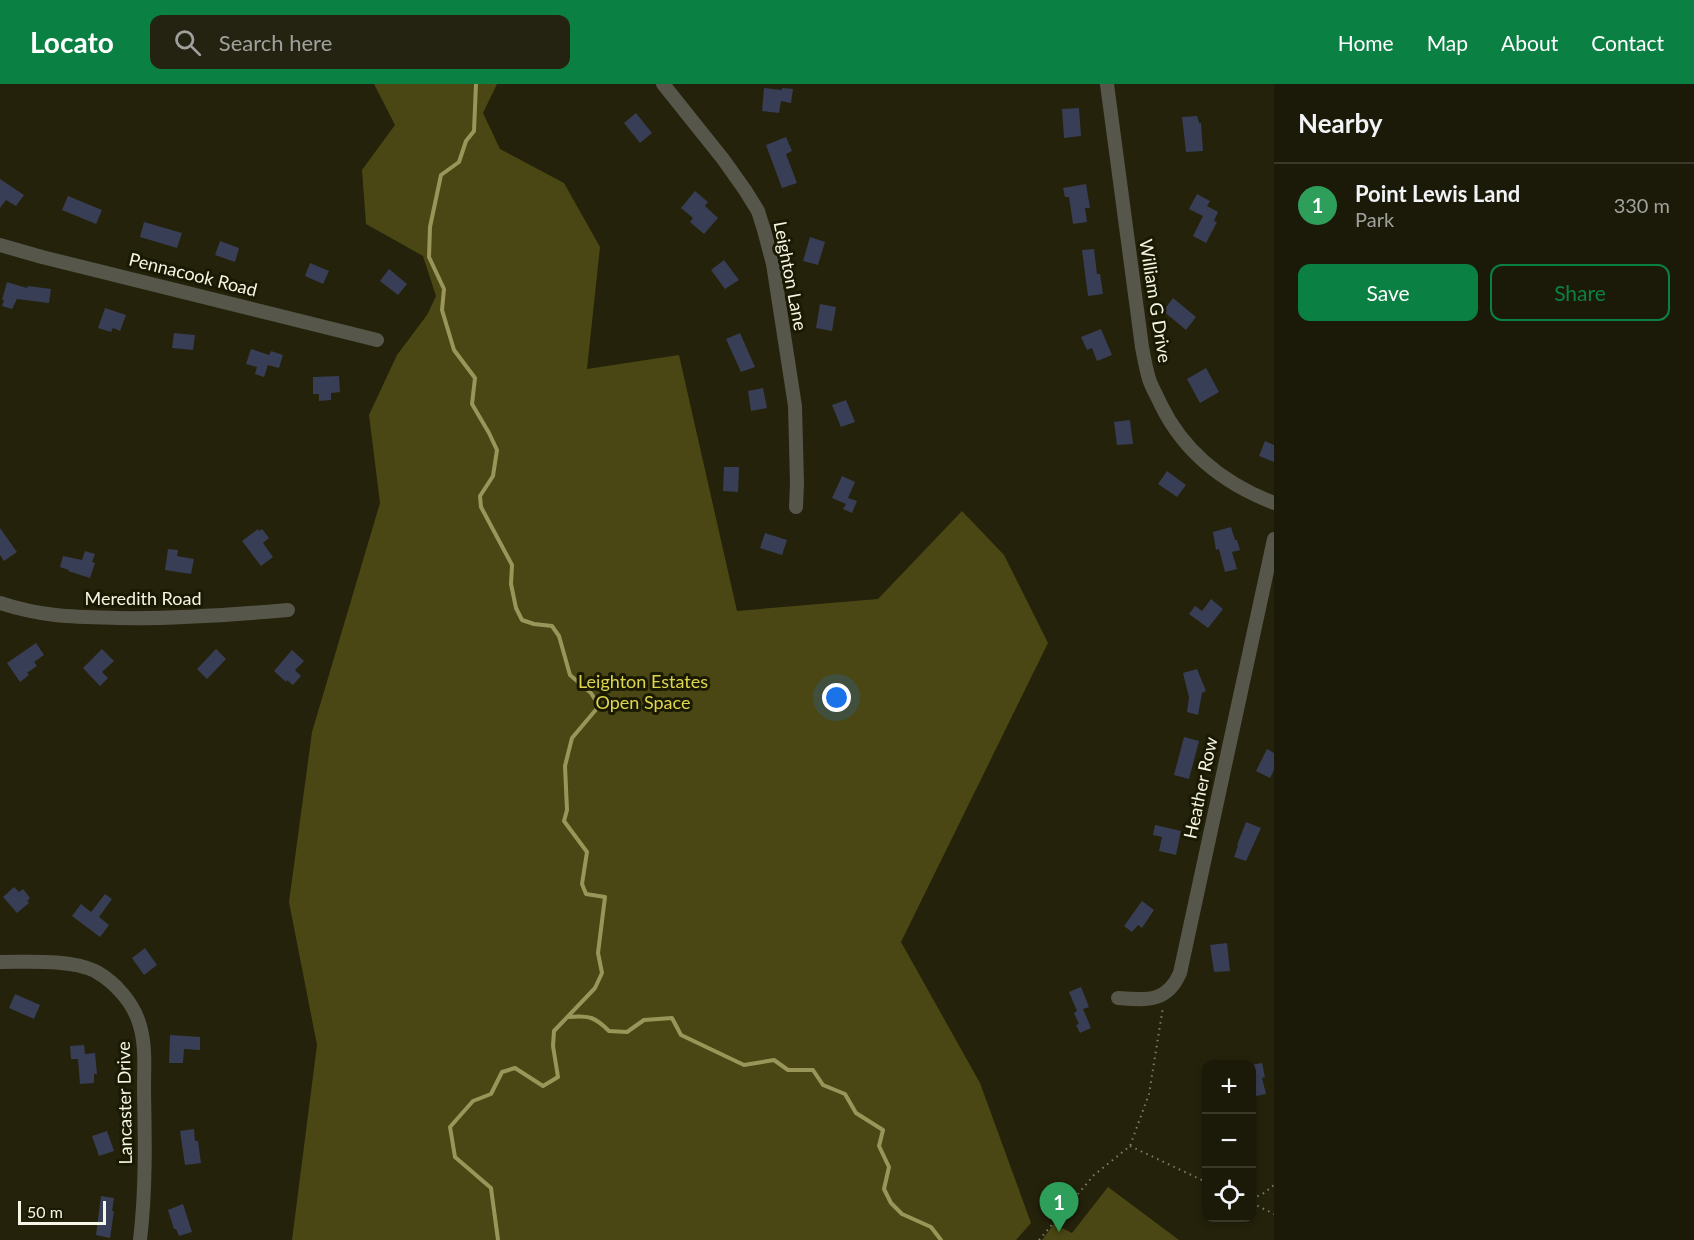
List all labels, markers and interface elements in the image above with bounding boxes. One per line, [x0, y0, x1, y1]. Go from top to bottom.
search box [150, 15, 570, 69]
text: Locato [30, 25, 114, 59]
icon: search [171, 26, 204, 59]
text: Search here [219, 29, 332, 56]
text: Home [1338, 30, 1394, 55]
text: Map [1427, 30, 1468, 55]
text: About [1501, 30, 1558, 55]
text: Contact [1591, 30, 1664, 55]
text: Nearby [1298, 107, 1383, 139]
text: Point Lewis Land [1355, 180, 1520, 207]
text: 1 [1312, 193, 1323, 217]
text: 330 m [1614, 193, 1670, 217]
text: Park [1355, 207, 1394, 231]
street label: Leighton Lane [770, 219, 812, 332]
street label: William G Drive [1135, 238, 1177, 364]
street label: Pennacook Road [127, 247, 260, 301]
button: Save [1298, 264, 1478, 321]
button: Share [1490, 264, 1670, 321]
street label: Meredith Road [84, 587, 202, 609]
park label: Leighton Estates Open Space [578, 670, 708, 713]
your location [822, 683, 851, 712]
street label: Heather Row [1179, 735, 1222, 841]
street label: Lancaster Drive [112, 1041, 136, 1165]
map controls [1202, 1060, 1256, 1222]
button: + [1202, 1060, 1256, 1114]
button: − [1202, 1114, 1256, 1168]
button: locate [1202, 1168, 1256, 1222]
pin: 1 [1040, 1182, 1078, 1232]
scale bar [18, 1198, 106, 1226]
text: 50 m [27, 1202, 63, 1221]

